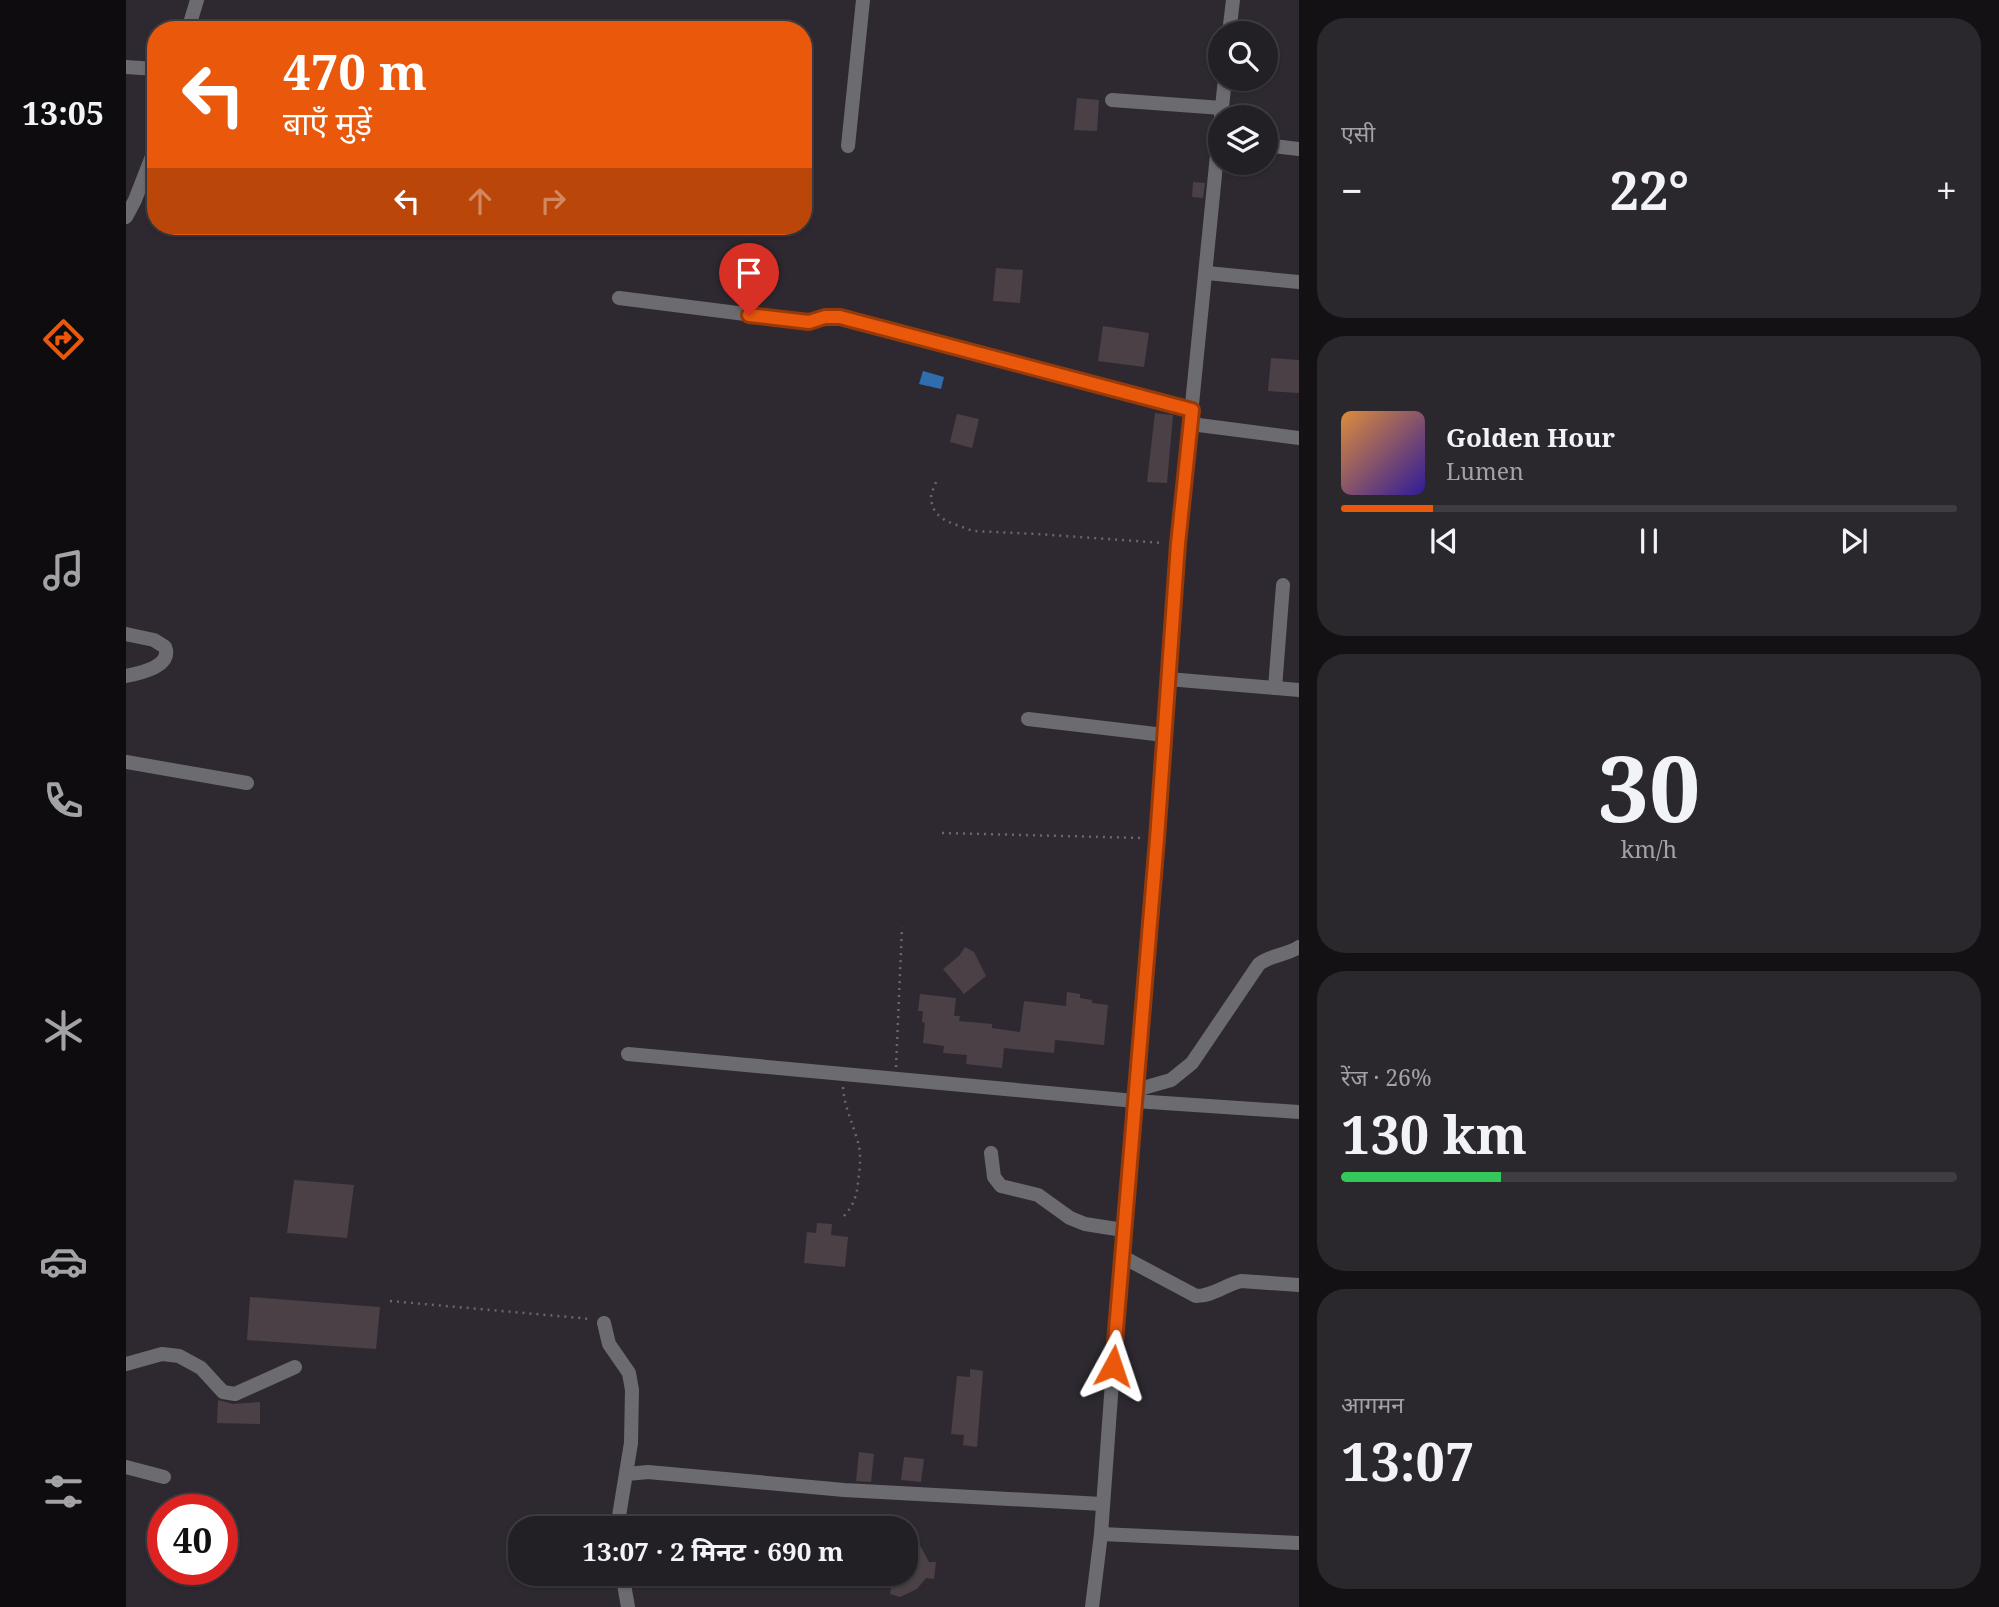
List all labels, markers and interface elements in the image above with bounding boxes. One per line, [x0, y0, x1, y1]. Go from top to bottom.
map controls [1208, 21, 1278, 175]
button: search [1208, 21, 1278, 91]
text: 470 m [283, 38, 427, 104]
icon: left [168, 49, 259, 140]
text: 13:05 [22, 91, 104, 134]
text: बाएँ मुड़ें [283, 101, 372, 144]
button: layers [1208, 105, 1278, 175]
text: एसी [1341, 117, 1375, 149]
text: 22° [1610, 154, 1689, 225]
text: − [1341, 164, 1363, 216]
text: + [1936, 164, 1957, 216]
icon: left [388, 182, 426, 220]
icon: ahead [461, 182, 499, 220]
icon: right [534, 182, 572, 220]
pin [719, 243, 779, 315]
icon: arrive [730, 254, 768, 292]
icon: directions [39, 315, 88, 364]
text: Golden Hour [1446, 419, 1615, 455]
text: Lumen [1446, 455, 1524, 487]
icon: previous [1425, 522, 1463, 560]
icon: pause [1630, 522, 1668, 560]
icon: next [1835, 522, 1873, 560]
icon: music [39, 546, 88, 595]
text: 30 [1598, 725, 1700, 849]
icon: phone [39, 776, 88, 825]
text: km/h [1621, 833, 1677, 865]
icon: climate [39, 1006, 88, 1055]
text: रेंज · 26% [1341, 1061, 1432, 1093]
text: 130 km [1341, 1098, 1527, 1169]
icon: car [39, 1237, 88, 1286]
position arrow [1076, 1329, 1150, 1403]
text: आगमन [1341, 1388, 1404, 1420]
text: 13:07 [1341, 1425, 1474, 1496]
icon: filters [39, 1467, 88, 1516]
speed limit sign: 40 [147, 1494, 238, 1585]
text: 13:07 · 2 मिनट · 690 m [582, 1533, 844, 1569]

